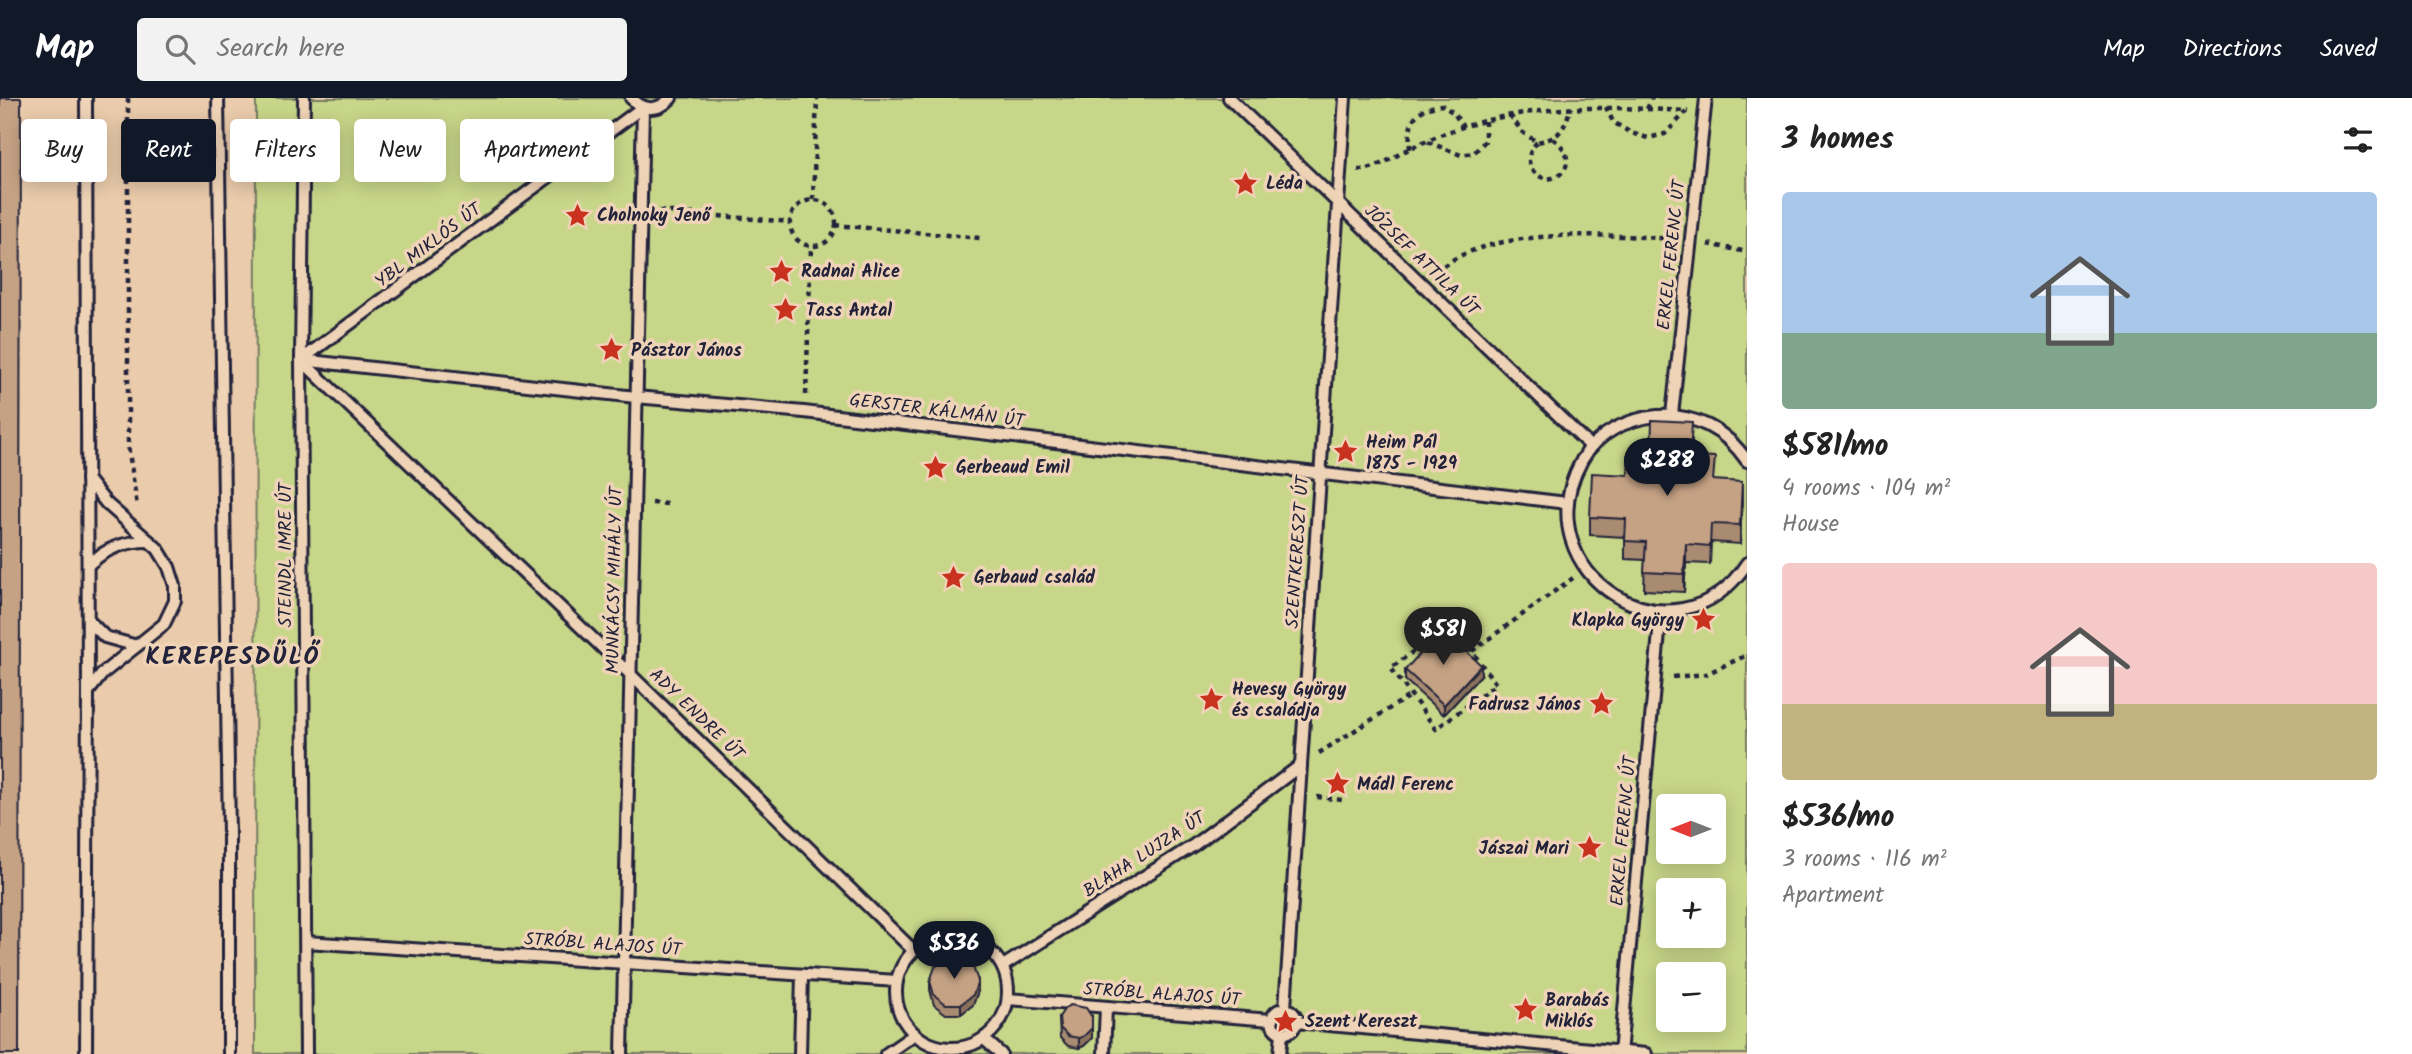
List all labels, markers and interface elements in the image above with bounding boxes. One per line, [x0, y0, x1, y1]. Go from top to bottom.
search box [137, 18, 627, 81]
text: Map [35, 23, 95, 76]
text: Search here [217, 28, 345, 70]
icon: search [161, 30, 199, 68]
text: Map [2103, 30, 2145, 69]
text: Directions [2183, 30, 2282, 69]
text: Saved [2320, 30, 2377, 69]
text: 3 homes [1782, 116, 1894, 164]
chip: Buy [21, 119, 107, 182]
chip: Rent [121, 119, 216, 182]
chip: Filters [230, 119, 340, 182]
chip: New [354, 119, 446, 182]
chip: Apartment [460, 119, 614, 182]
icon: filters [2339, 121, 2377, 159]
place icon: Léda [1232, 169, 1260, 197]
place label: Léda [1266, 170, 1303, 199]
street label: ERKEL FERENC ÚT [1650, 177, 1695, 332]
street label: YBL MIKLÓS ÚT [369, 196, 490, 296]
street label: JÓZSEF ATTILA ÚT [1356, 198, 1486, 325]
place icon: Cholnoky Jenő [563, 201, 591, 229]
place label: Cholnoky Jenő [597, 202, 712, 231]
icon: home [2017, 238, 2143, 364]
place icon: Radnai Alice [767, 257, 795, 285]
place label: Radnai Alice [801, 258, 900, 287]
place icon: Tass Antal [772, 296, 800, 324]
place label: Tass Antal [806, 297, 892, 326]
place icon: Pásztor János [597, 336, 625, 364]
place label: Pásztor János [631, 337, 742, 366]
street label: GERSTER KÁLMÁN ÚT [848, 386, 1027, 437]
text: $581/mo [1782, 423, 1888, 471]
place label: Heim Pál 1875 - 1929 [1366, 429, 1457, 479]
place icon: Heim Pál 1875 - 1929 [1332, 438, 1360, 466]
pin: $288 [1626, 438, 1708, 498]
text: $288 [1640, 443, 1694, 479]
place icon: Gerbeaud Emil [922, 453, 950, 481]
place label: Gerbeaud Emil [956, 454, 1070, 483]
text: 4 rooms · 104 m² [1782, 471, 1950, 507]
street label: SZENTKERESZT ÚT [1279, 473, 1318, 629]
street label: STEINDL IMRE ÚT [272, 481, 301, 627]
street label: MUNKÁCSY MIHÁLY ÚT [599, 485, 632, 674]
text: House [1782, 507, 1839, 543]
place icon: Gerbaud család [940, 563, 968, 591]
place label: Gerbaud család [974, 564, 1095, 593]
place icon: Klapka György [1690, 606, 1718, 634]
place label: Klapka György [1572, 607, 1685, 636]
pin: $581 [1402, 608, 1484, 667]
icon: home [2017, 609, 2143, 735]
text: $581 [1420, 612, 1466, 648]
district label: KEREPESDŰLŐ [146, 638, 321, 677]
street label: ADY ENDRE ÚT [642, 662, 751, 769]
place label: Hevesy György és családja [1232, 676, 1347, 726]
place icon: Hevesy György és családja [1198, 685, 1226, 713]
place icon: Fadrusz János [1587, 690, 1615, 718]
place label: Fadrusz János [1468, 691, 1582, 720]
street label: ERKEL FERENC ÚT [1603, 753, 1646, 907]
place icon: Mádl Ferenc [1323, 770, 1351, 798]
place label: Mádl Ferenc [1357, 771, 1454, 800]
north arrow [1656, 794, 1726, 864]
map controls [1656, 794, 1726, 1032]
text: $536/mo [1782, 794, 1894, 842]
street label: BLAHA LUJZA ÚT [1078, 804, 1213, 906]
place icon: Jászai Mari [1575, 834, 1603, 862]
place label: Jászai Mari [1479, 835, 1569, 864]
text: 3 rooms · 116 m² [1782, 842, 1947, 878]
button: + [1656, 878, 1726, 948]
text: Apartment [1782, 878, 1884, 914]
pin: $536 [913, 922, 995, 981]
street label: STRÓBL ALAJOS ÚT [523, 926, 684, 966]
text: $536 [929, 926, 979, 962]
button: − [1656, 962, 1726, 1032]
street label: STRÓBL ALAJOS ÚT [1082, 976, 1243, 1016]
place label: Barabás Miklós [1545, 987, 1610, 1037]
place icon: Barabás Miklós [1511, 996, 1539, 1024]
place icon: Szent Kereszt [1271, 1007, 1299, 1035]
place label: Szent Kereszt [1305, 1008, 1418, 1037]

